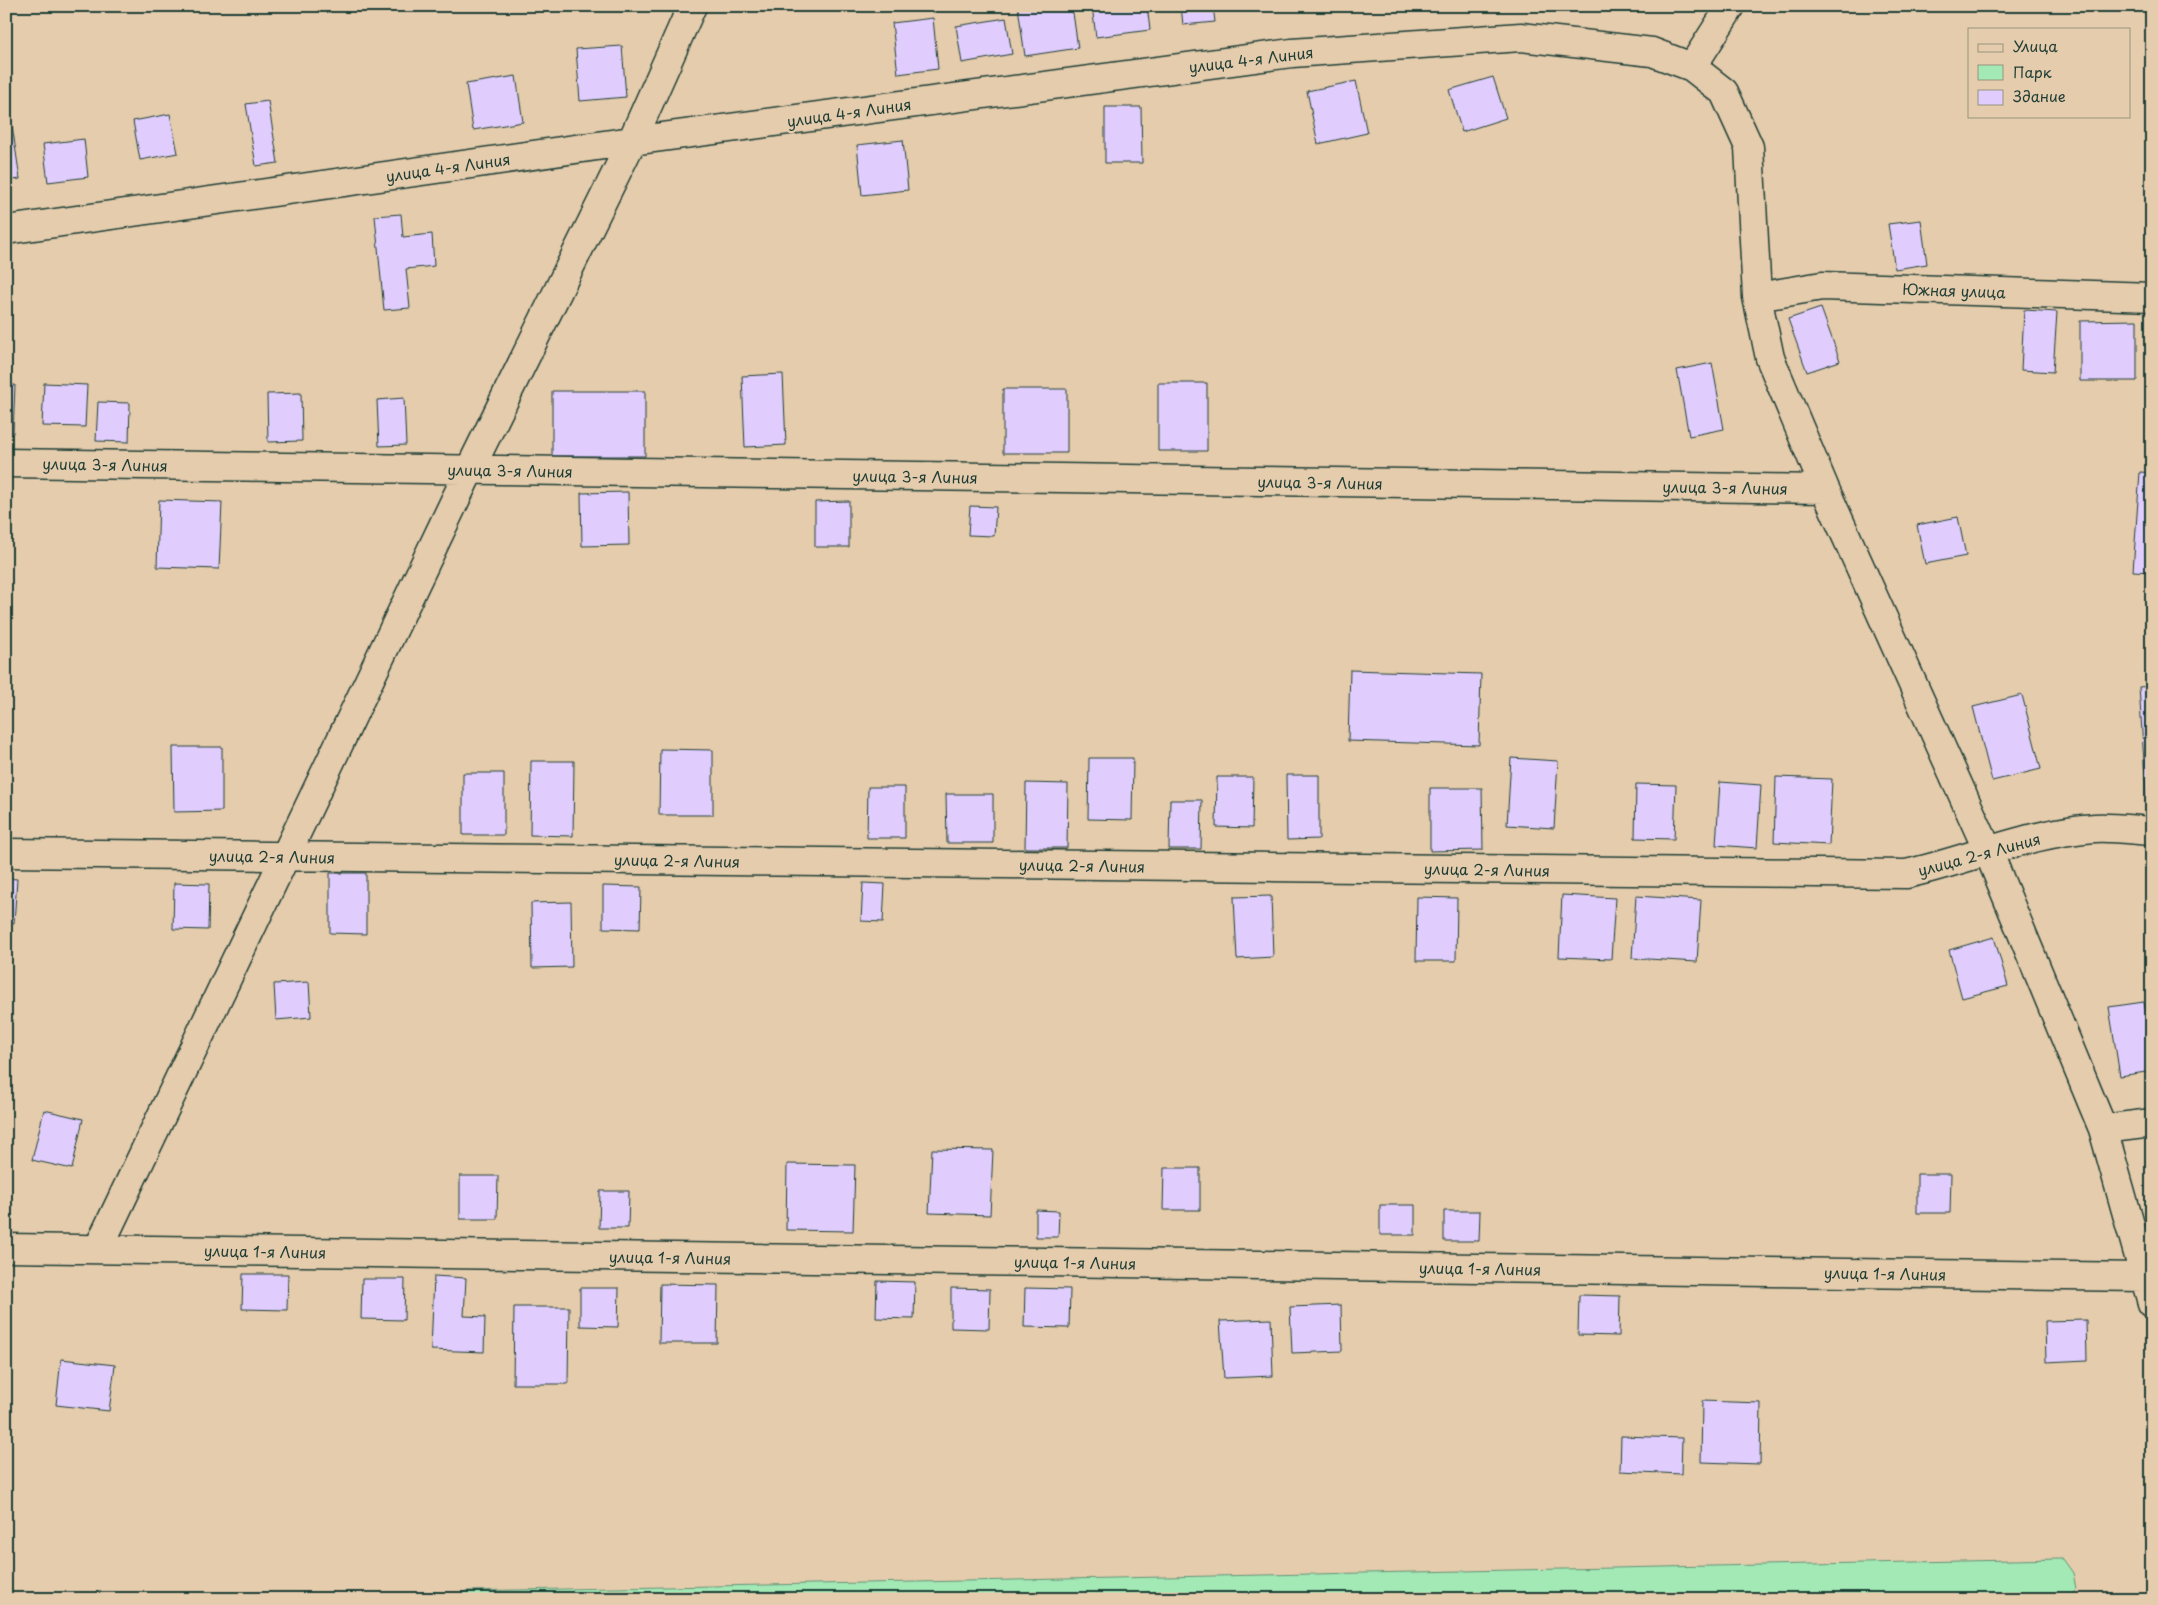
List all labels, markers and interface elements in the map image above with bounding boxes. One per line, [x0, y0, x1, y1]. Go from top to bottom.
legend [1968, 28, 2130, 118]
text: Улица [2013, 34, 2058, 57]
street label: улица 4-я Линия [1187, 40, 1315, 78]
text: Парк [2013, 60, 2052, 83]
text: Здание [2013, 84, 2066, 107]
street label: улица 4-я Линия [785, 92, 913, 132]
street label: улица 4-я Линия [384, 147, 512, 187]
street label: Южная улица [1902, 277, 2006, 303]
street label: улица 3-я Линия [42, 451, 168, 477]
street label: улица 3-я Линия [447, 457, 573, 483]
street label: улица 3-я Линия [852, 463, 978, 489]
street label: улица 3-я Линия [1257, 469, 1383, 495]
street label: улица 3-я Линия [1662, 474, 1788, 500]
street label: улица 2-я Линия [1915, 827, 2043, 881]
street label: улица 2-я Линия [209, 843, 335, 869]
street label: улица 2-я Линия [614, 847, 740, 873]
street label: улица 2-я Линия [1019, 852, 1145, 878]
street label: улица 2-я Линия [1424, 856, 1550, 882]
street label: улица 1-я Линия [204, 1238, 326, 1264]
street label: улица 1-я Линия [609, 1244, 731, 1270]
street label: улица 1-я Линия [1014, 1249, 1136, 1275]
street label: улица 1-я Линия [1419, 1255, 1541, 1281]
street label: улица 1-я Линия [1824, 1260, 1946, 1286]

